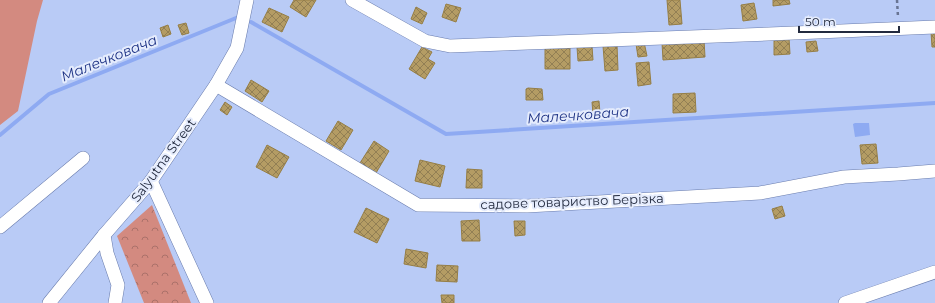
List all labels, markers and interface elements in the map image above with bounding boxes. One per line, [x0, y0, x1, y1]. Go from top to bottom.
scale bar [799, 8, 899, 34]
text: 50 m [805, 14, 836, 29]
water label: Малечковача [58, 31, 160, 85]
water label: Малечковача [526, 102, 630, 128]
street label: Salyutna Street [127, 115, 199, 205]
street label: садове товариство Берізка [480, 190, 664, 212]

